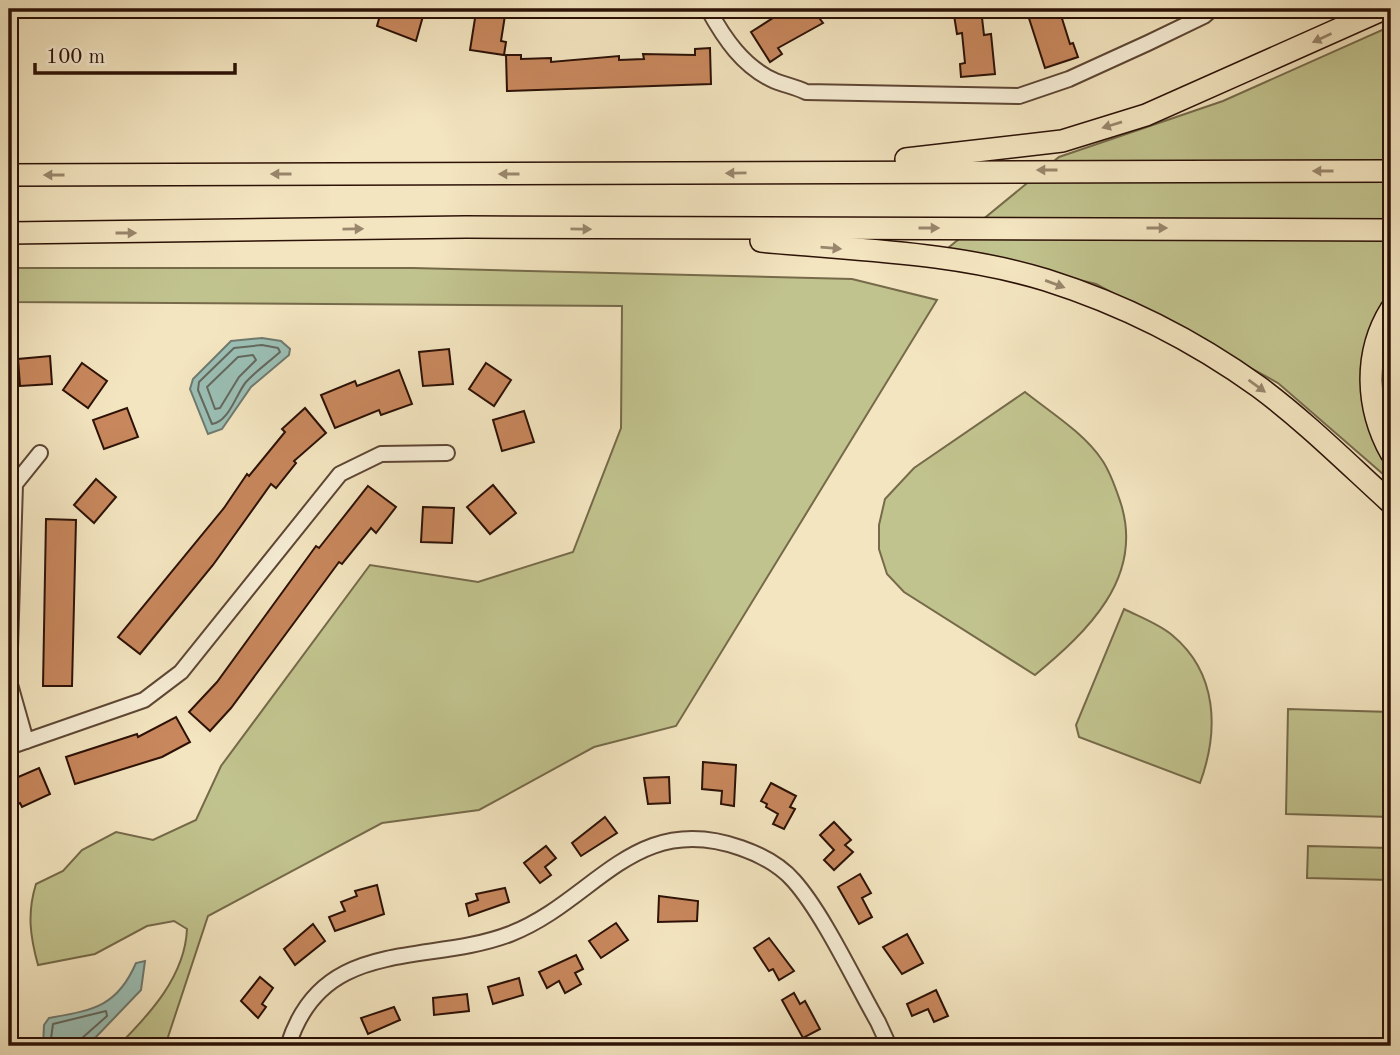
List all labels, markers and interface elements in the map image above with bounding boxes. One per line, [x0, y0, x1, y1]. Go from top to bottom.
scale bar [35, 32, 234, 76]
one-way arrow [1312, 32, 1332, 43]
text: 100 m [46, 47, 105, 68]
one-way arrow [1101, 121, 1122, 131]
one-way arrow [1035, 164, 1057, 176]
one-way arrow [1312, 165, 1334, 177]
one-way arrow [725, 167, 747, 178]
one-way arrow [270, 168, 292, 180]
one-way arrow [498, 168, 520, 180]
one-way arrow [43, 169, 65, 181]
one-way arrow [1146, 222, 1168, 234]
one-way arrow [570, 223, 592, 235]
one-way arrow [919, 223, 941, 234]
one-way arrow [343, 224, 365, 235]
one-way arrow [115, 227, 137, 239]
one-way arrow [820, 242, 842, 253]
one-way arrow [1044, 279, 1065, 290]
one-way arrow [1248, 379, 1266, 393]

